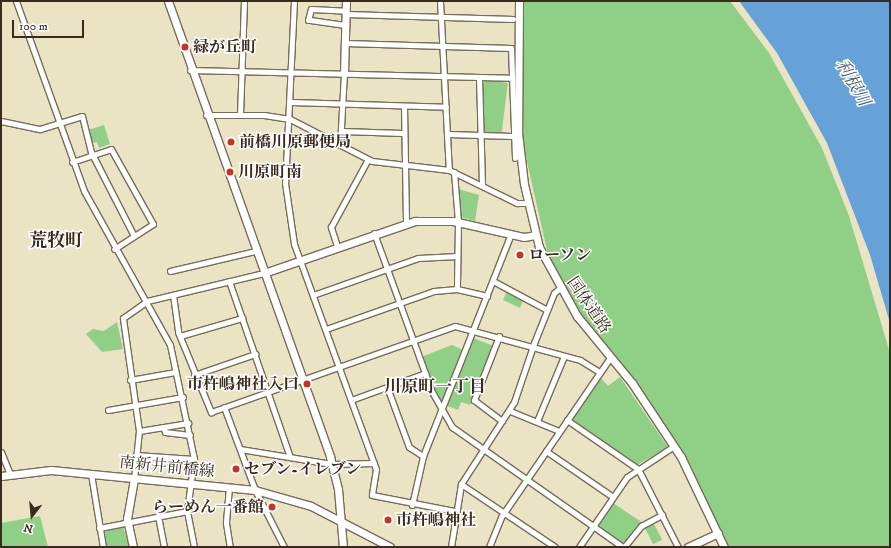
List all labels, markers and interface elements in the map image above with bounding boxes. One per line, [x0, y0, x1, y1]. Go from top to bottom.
scale bar [14, 12, 86, 38]
text: 100 m [19, 19, 48, 34]
place label: 緑が丘町 [193, 37, 257, 57]
marker: 緑が丘町 [180, 42, 190, 52]
water label: 利根川 [830, 56, 874, 110]
place label: 前橋川原郵便局 [239, 132, 351, 152]
marker: 前橋川原郵便局 [226, 137, 236, 147]
place label: 川原町南 [238, 162, 302, 182]
marker: 川原町南 [225, 167, 235, 177]
district label: 荒牧町 [29, 230, 83, 252]
place label: ローソン [528, 245, 592, 265]
marker: ローソン [515, 250, 525, 260]
street label: 国体道路 [563, 273, 615, 337]
place label: 市杵嶋神社入口 [187, 374, 299, 394]
district label: 川原町一丁目 [384, 378, 486, 398]
marker: 市杵嶋神社入口 [302, 379, 312, 389]
street label: 南新井前橋線 [118, 452, 216, 482]
place label: セブン-イレブン [244, 459, 362, 479]
marker: セブン-イレブン [231, 464, 241, 474]
north arrow [12, 496, 52, 536]
place label: らーめん一番館 [152, 497, 264, 517]
marker: らーめん一番館 [267, 502, 277, 512]
place label: 市杵嶋神社 [396, 510, 476, 530]
marker: 市杵嶋神社 [383, 515, 393, 525]
text: N [22, 520, 35, 536]

